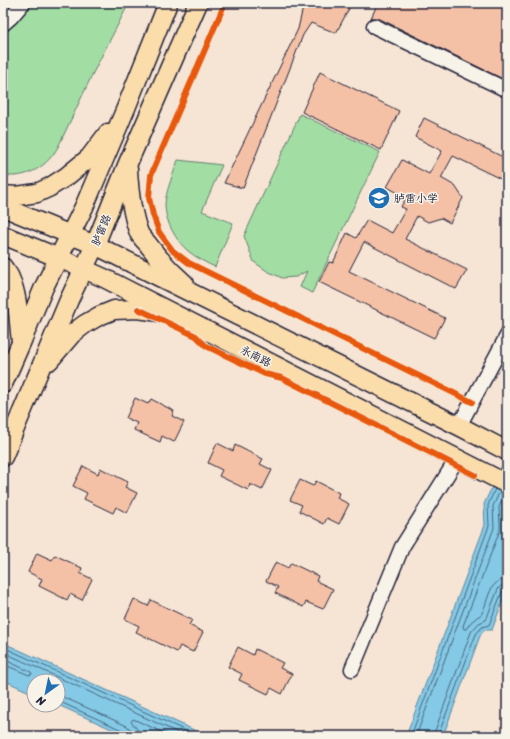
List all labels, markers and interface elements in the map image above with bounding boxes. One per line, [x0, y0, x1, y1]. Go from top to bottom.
school or university icon: 胪雷小学 [366, 185, 392, 211]
place label: 胪雷小学 [394, 189, 438, 208]
street label: 胪雷路 [86, 211, 117, 249]
street label: 永南路 [237, 340, 275, 372]
north arrow [26, 673, 66, 713]
text: N [32, 691, 50, 712]

